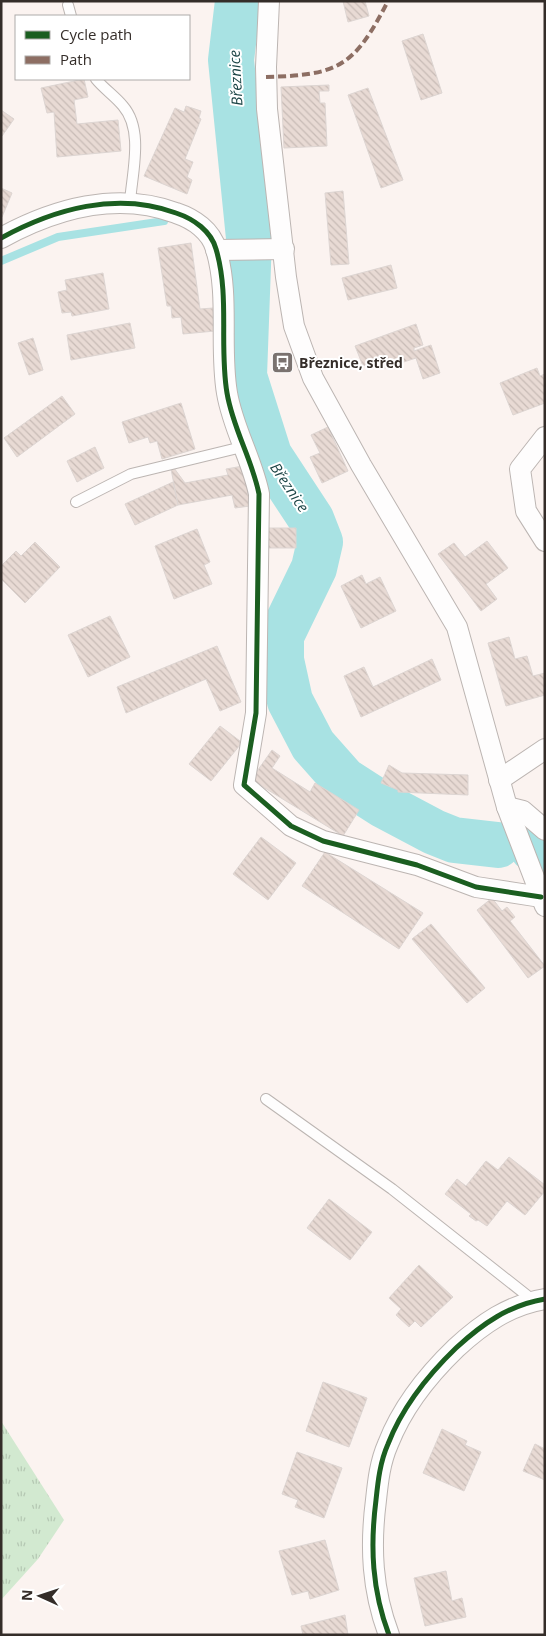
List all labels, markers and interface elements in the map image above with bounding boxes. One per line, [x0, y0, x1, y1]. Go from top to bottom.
legend [15, 15, 190, 80]
text: Cycle path [60, 24, 132, 44]
text: Path [60, 49, 92, 69]
water label: Březnice [224, 49, 246, 106]
bus stop icon: Březnice, střed [271, 350, 295, 374]
place label: Březnice, střed [299, 353, 403, 372]
water label: Březnice [266, 458, 314, 516]
north arrow [15, 1571, 65, 1621]
text: N [17, 1589, 36, 1601]

